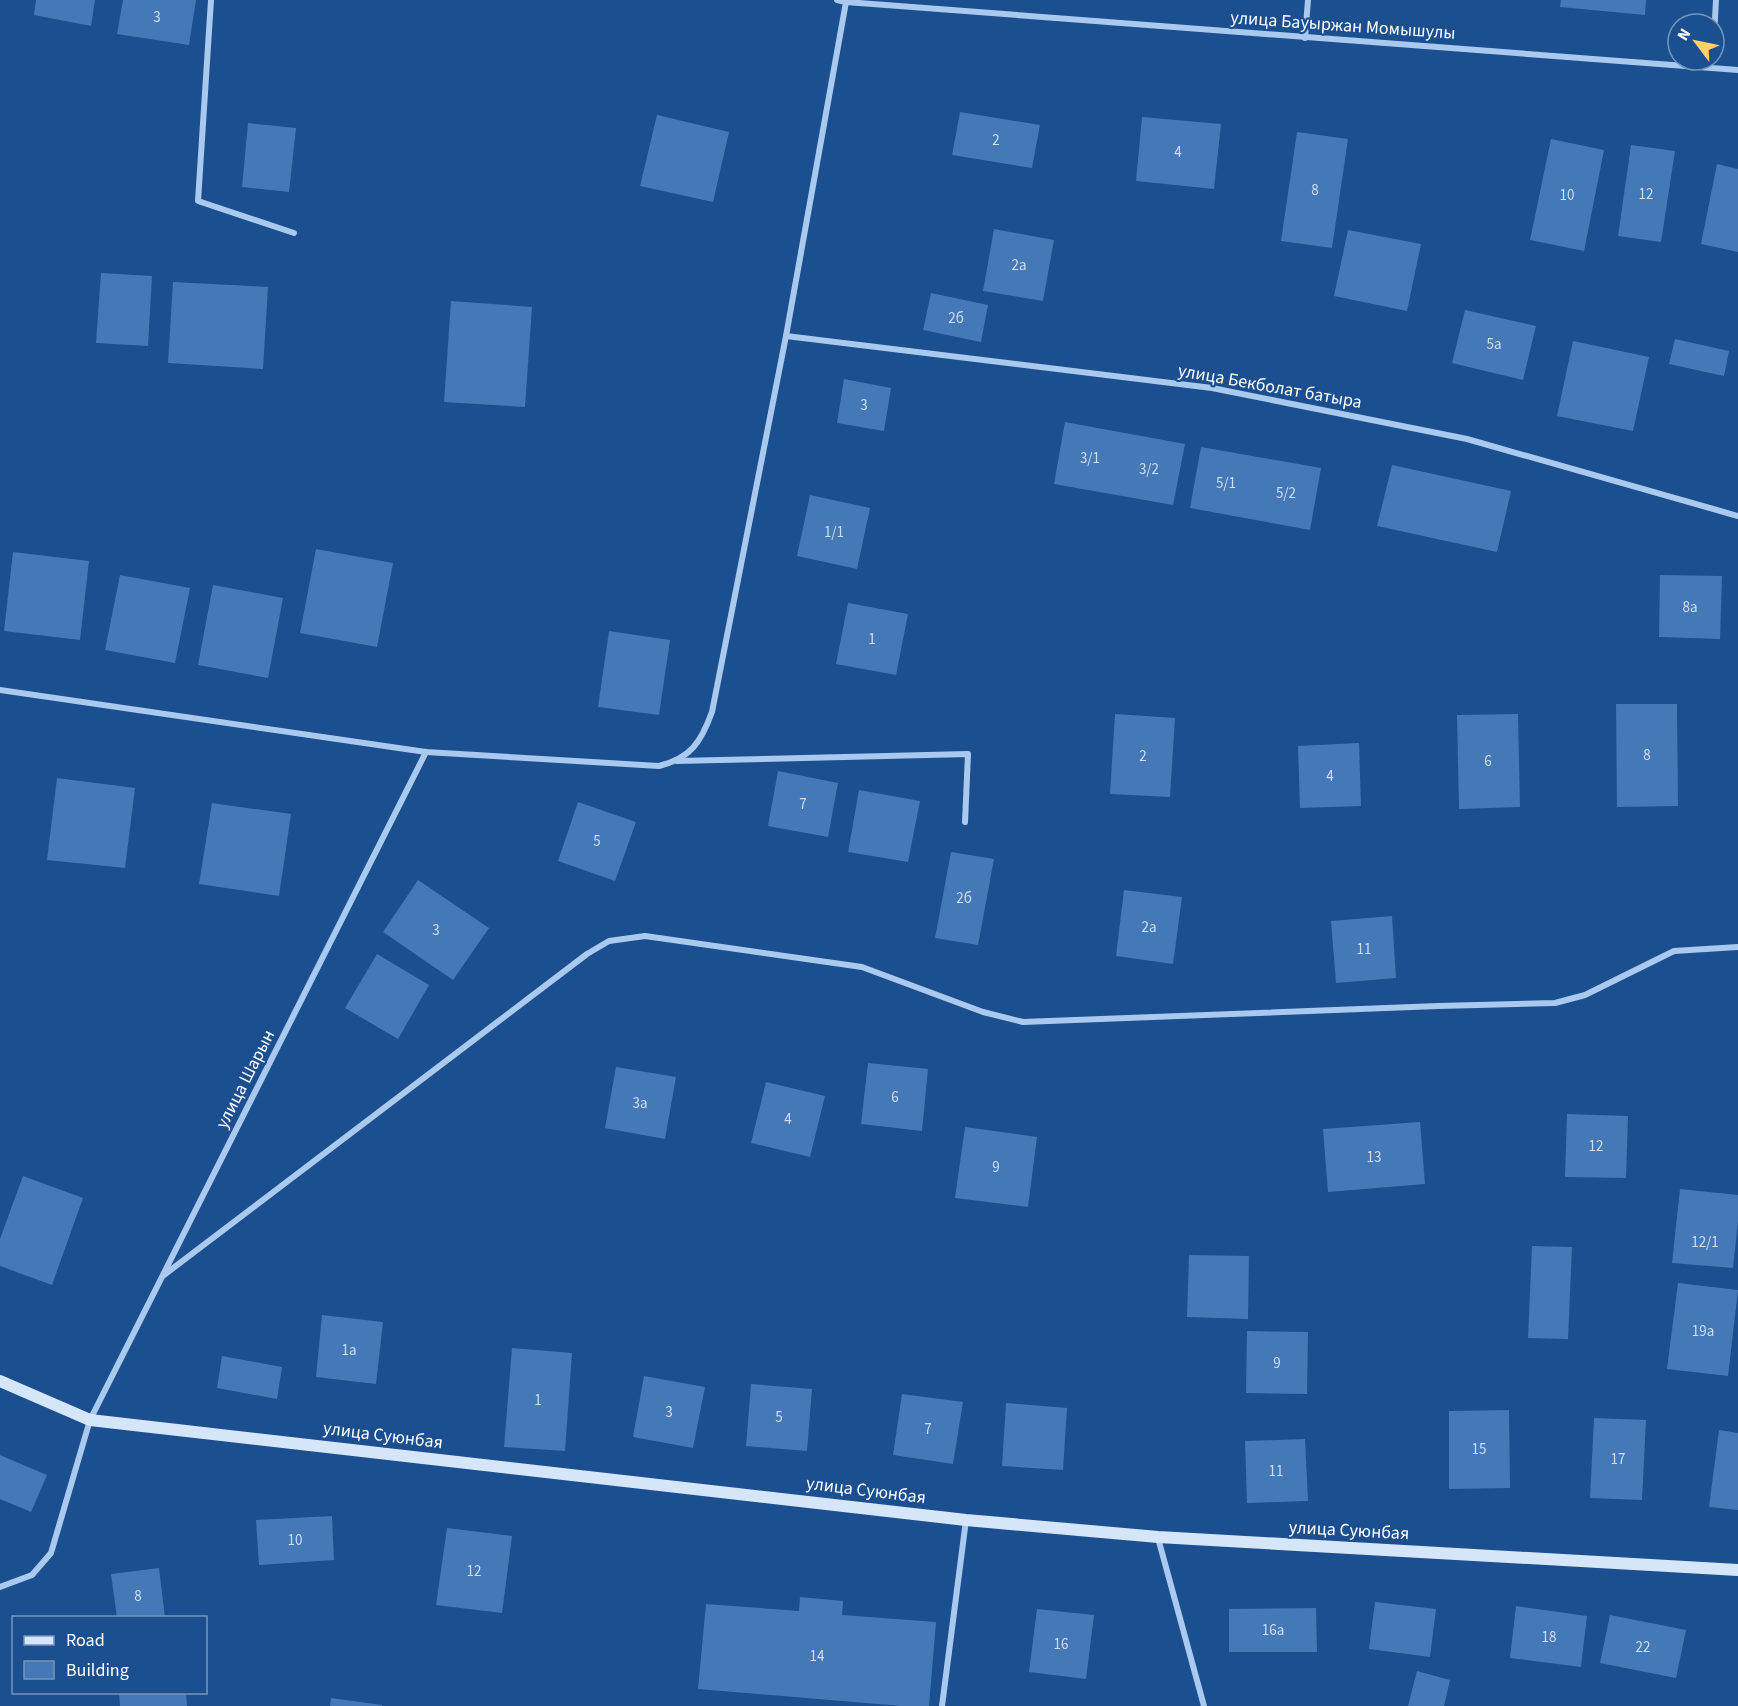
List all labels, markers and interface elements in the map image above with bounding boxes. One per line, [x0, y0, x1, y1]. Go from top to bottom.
street label: улица Бауыржан Момышулы [1230, 5, 1456, 46]
house number: 3 [153, 7, 161, 28]
north arrow [1666, 12, 1726, 72]
text: N [1672, 24, 1696, 45]
house number: 2 [992, 130, 1000, 151]
house number: 4 [1174, 142, 1182, 163]
house number: 8 [1311, 180, 1319, 201]
house number: 12 [1639, 184, 1653, 205]
house number: 10 [1560, 185, 1574, 206]
house number: 2а [1011, 255, 1027, 276]
house number: 2б [948, 308, 964, 329]
house number: 5а [1486, 334, 1502, 355]
street label: улица Бекболат батыра [1176, 358, 1364, 415]
house number: 3 [860, 395, 868, 416]
house number: 3/1 [1080, 448, 1100, 469]
house number: 3/2 [1139, 459, 1159, 480]
house number: 5/1 [1216, 473, 1236, 494]
house number: 5/2 [1276, 483, 1296, 504]
house number: 1/1 [824, 522, 844, 543]
house number: 8а [1682, 597, 1698, 618]
house number: 1 [868, 629, 876, 650]
house number: 8 [1643, 745, 1651, 766]
house number: 2 [1139, 746, 1147, 767]
house number: 6 [1484, 751, 1492, 772]
house number: 4 [1326, 766, 1334, 787]
house number: 7 [799, 794, 807, 815]
house number: 5 [593, 831, 601, 852]
house number: 2б [956, 888, 972, 909]
house number: 2а [1141, 917, 1157, 938]
house number: 3 [432, 920, 440, 941]
house number: 11 [1357, 939, 1371, 960]
street label: улица Шарын [210, 1025, 281, 1133]
house number: 6 [891, 1087, 899, 1108]
house number: 3а [632, 1093, 648, 1114]
house number: 4 [784, 1109, 792, 1130]
house number: 12 [1589, 1136, 1603, 1157]
house number: 13 [1367, 1147, 1381, 1168]
house number: 9 [992, 1157, 1000, 1178]
house number: 12/1 [1691, 1232, 1719, 1253]
house number: 19а [1692, 1321, 1714, 1342]
house number: 1а [341, 1340, 357, 1361]
house number: 9 [1273, 1353, 1281, 1374]
house number: 1 [534, 1390, 542, 1411]
house number: 3 [665, 1402, 673, 1423]
house number: 5 [775, 1407, 783, 1428]
street label: улица Суюнбая [322, 1416, 444, 1455]
house number: 7 [924, 1419, 932, 1440]
house number: 15 [1472, 1439, 1486, 1460]
house number: 17 [1611, 1449, 1625, 1470]
house number: 11 [1269, 1461, 1283, 1482]
street label: улица Суюнбая [805, 1471, 927, 1510]
street label: улица Суюнбая [1288, 1515, 1410, 1546]
house number: 10 [288, 1530, 302, 1551]
house number: 12 [467, 1561, 481, 1582]
house number: 8 [134, 1586, 142, 1607]
legend [12, 1616, 207, 1694]
house number: 16а [1262, 1620, 1284, 1641]
house number: 18 [1542, 1627, 1556, 1648]
text: Road [66, 1628, 105, 1653]
house number: 16 [1054, 1634, 1068, 1655]
house number: 22 [1636, 1637, 1650, 1658]
house number: 14 [810, 1646, 825, 1667]
text: Building [66, 1658, 129, 1683]

